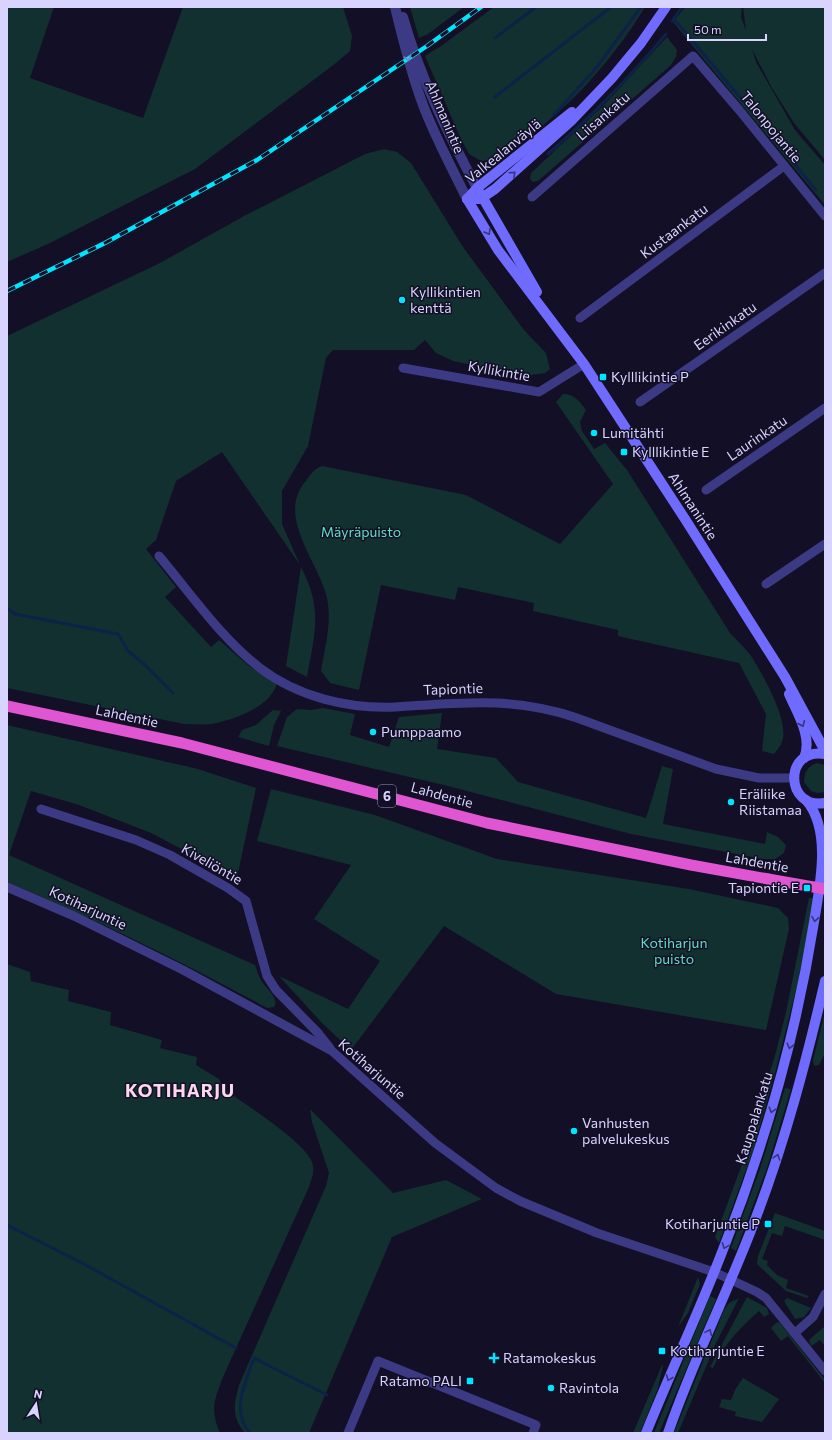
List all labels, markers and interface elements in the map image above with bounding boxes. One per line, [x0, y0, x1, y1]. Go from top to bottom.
scale bar [688, 16, 766, 42]
text: 50 m [694, 22, 722, 36]
one-way arrow [403, 55, 412, 62]
street label: Ahlmanintie [423, 78, 468, 156]
street label: Talonpojantie [737, 87, 805, 166]
street label: Liisankatu [572, 88, 633, 143]
street label: Valkealanväylä [461, 115, 544, 186]
one-way arrow [509, 172, 516, 179]
street label: Kustaankatu [637, 200, 711, 262]
one-way arrow [484, 228, 491, 235]
place label: Kyllikintien kenttä [410, 283, 481, 316]
marker: Kyllikintien kenttä [397, 295, 407, 305]
street label: Eerikinkatu [690, 298, 759, 353]
street label: Kyllikintie [467, 357, 531, 384]
place label: Kylllikintie P [611, 368, 689, 385]
marker: Kylllikintie P [598, 372, 608, 382]
street label: Laurinkatu [723, 411, 790, 464]
place label: Lumitähti [602, 424, 664, 441]
marker: Lumitähti [589, 428, 599, 438]
place label: Kylllikintie E [632, 443, 709, 460]
marker: Kylllikintie E [619, 447, 629, 457]
street label: Ahlmanintie [665, 469, 722, 543]
park label: Mäyräpuisto [321, 523, 401, 540]
street label: Tapiontie [423, 679, 483, 698]
street label: Lahdentie [94, 701, 160, 730]
one-way arrow [797, 721, 805, 728]
place label: Pumppaamo [381, 723, 462, 740]
marker: Pumppaamo [368, 727, 378, 737]
street label: Lahdentie [409, 778, 475, 811]
road number: 6 [378, 785, 396, 807]
place label: Eräliike Riistamaa [739, 785, 802, 818]
marker: Eräliike Riistamaa [726, 797, 736, 807]
street label: Kiveliöntie [179, 839, 246, 888]
street label: Lahdentie [724, 848, 790, 875]
place label: Tapiontie E [728, 879, 799, 896]
street label: Kotiharjuntie [47, 882, 130, 933]
marker: Tapiontie E [802, 883, 812, 893]
one-way arrow [811, 916, 820, 922]
park label: Kotiharjun puisto [641, 934, 707, 967]
street label: Kotiharjuntie [335, 1035, 409, 1102]
one-way arrow [786, 1042, 795, 1049]
street label: Kauppalankatu [731, 1070, 776, 1166]
district label: KOTIHARJU [125, 1079, 235, 1101]
one-way arrow [768, 1106, 777, 1113]
place label: Vanhusten palvelukeskus [582, 1114, 670, 1147]
marker: Vanhusten palvelukeskus [569, 1126, 579, 1136]
one-way arrow [772, 1154, 781, 1161]
place label: Kotiharjuntie P [665, 1215, 760, 1232]
marker: Kotiharjuntie P [763, 1219, 773, 1229]
one-way arrow [721, 1242, 729, 1249]
one-way arrow [704, 1329, 712, 1336]
place label: Kotiharjuntie E [670, 1342, 765, 1359]
marker: Kotiharjuntie E [657, 1346, 667, 1356]
place label: Ratamokeskus [503, 1349, 596, 1366]
marker: Ratamokeskus [488, 1352, 500, 1364]
place label: Ratamo PALI [379, 1372, 462, 1389]
one-way arrow [665, 1375, 673, 1382]
marker: Ratamo PALI [465, 1376, 475, 1386]
place label: Ravintola [559, 1379, 619, 1396]
marker: Ravintola [546, 1383, 556, 1393]
north arrow [16, 1384, 56, 1424]
text: N [33, 1387, 44, 1401]

